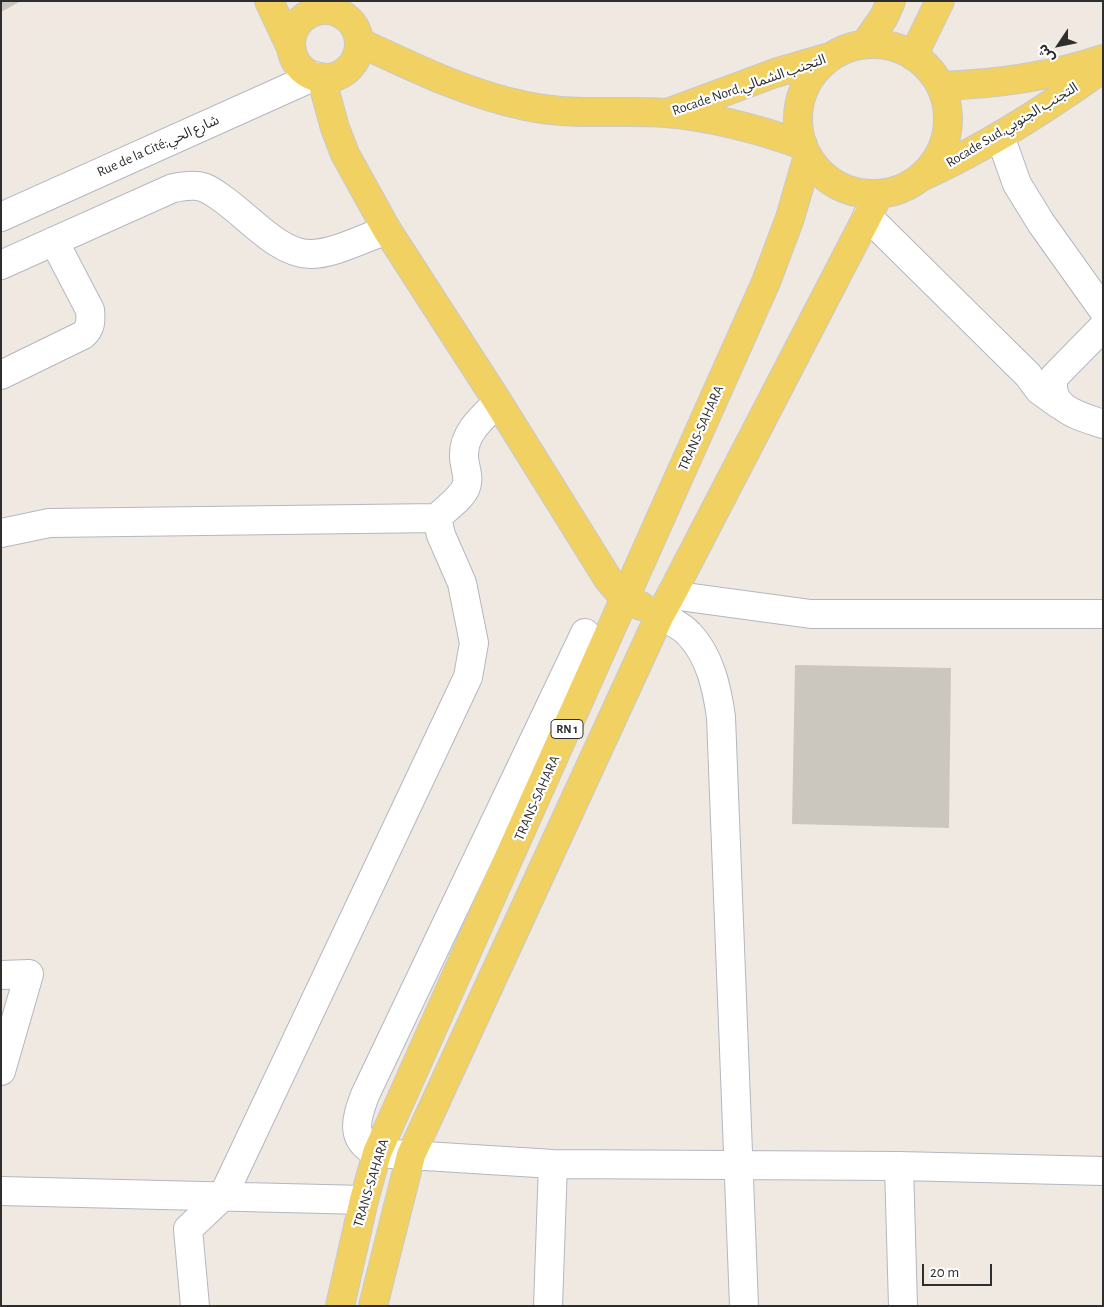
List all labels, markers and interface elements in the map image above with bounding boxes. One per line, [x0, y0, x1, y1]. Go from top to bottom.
north arrow [1034, 20, 1084, 70]
text: ش [1035, 42, 1058, 65]
street label: Rocade Nord,التجنب الشمالي [670, 51, 828, 119]
street label: Rocade Sud,التجنب الجنوبي [943, 79, 1081, 171]
street label: Rue de la Cité;شارع الحي [94, 111, 222, 181]
street label: TRANS-SAHARA [675, 383, 727, 473]
road number: RN 1 [551, 720, 583, 739]
street label: TRANS-SAHARA [511, 753, 563, 843]
street label: TRANS-SAHARA [350, 1137, 392, 1229]
scale bar [924, 1254, 994, 1286]
text: 20 m [930, 1265, 959, 1280]

